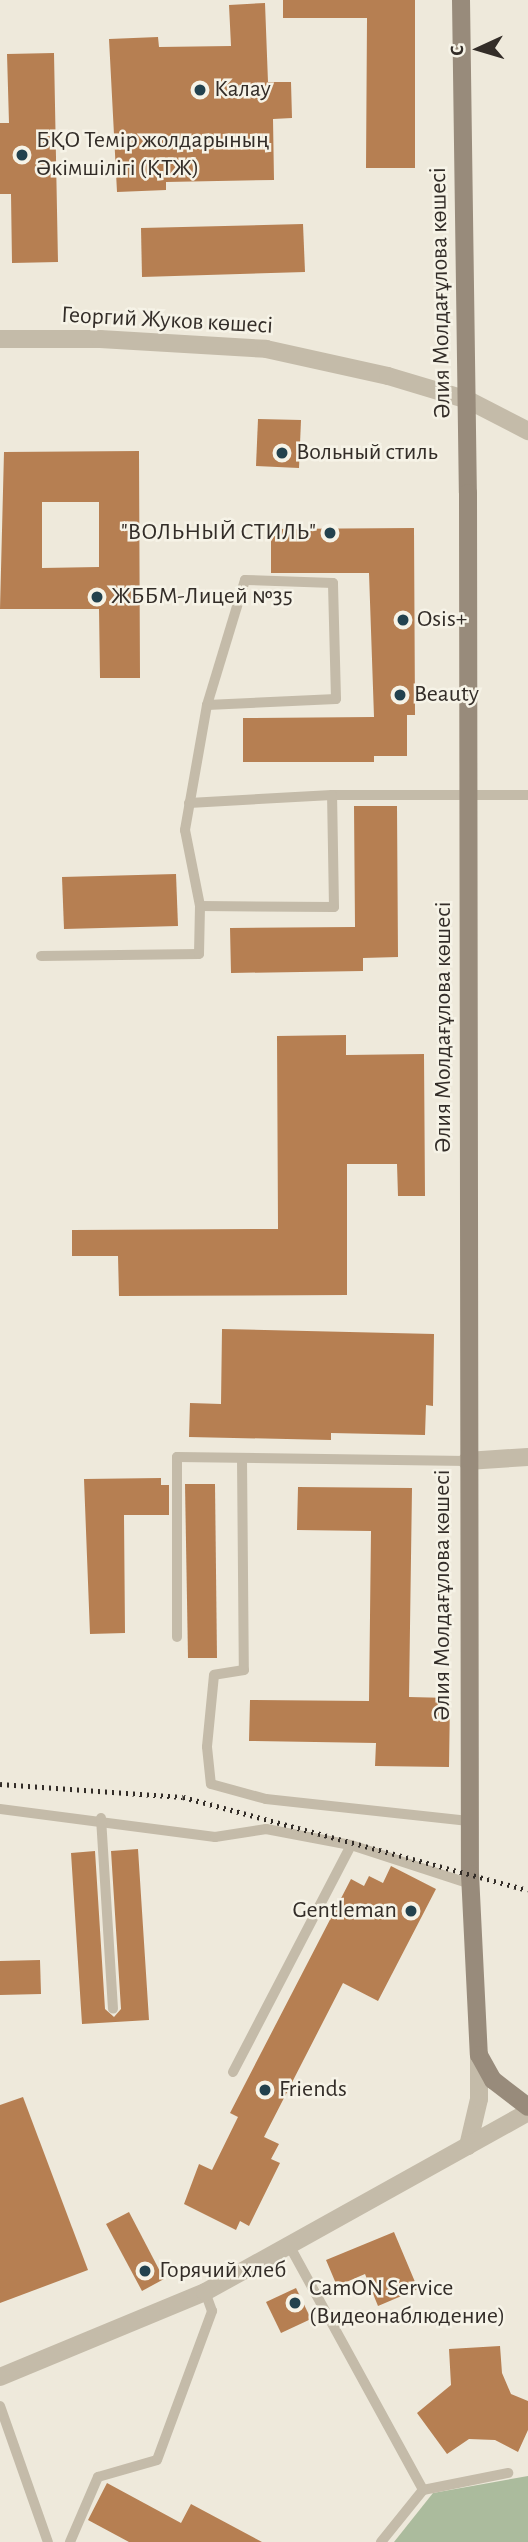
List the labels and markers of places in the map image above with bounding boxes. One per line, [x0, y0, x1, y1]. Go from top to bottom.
place label: Калау [214, 76, 271, 104]
marker: Калау [192, 82, 208, 98]
place label: БҚО Темір жолдарының Әкімшілігі (ҚТЖ) [36, 127, 270, 183]
marker: БҚО Темір жолдарының Әкімшілігі (ҚТЖ) [14, 147, 30, 163]
place label: Вольный стиль [296, 439, 438, 467]
marker: Вольный стиль [274, 445, 290, 461]
place label: "ВОЛЬНЫЙ СТИЛЬ" [121, 519, 316, 547]
marker: "ВОЛЬНЫЙ СТИЛЬ" [322, 525, 338, 541]
place label: ЖББМ-Лицей №35 [111, 583, 293, 611]
marker: ЖББМ-Лицей №35 [89, 589, 105, 605]
place label: Osis+ [417, 606, 467, 634]
marker: Osis+ [395, 612, 411, 628]
place label: Beauty [414, 681, 479, 709]
marker: Beauty [392, 687, 408, 703]
place label: Gentleman [293, 1897, 397, 1925]
marker: Gentleman [403, 1903, 419, 1919]
place label: Friends [279, 2076, 347, 2104]
marker: Friends [257, 2082, 273, 2098]
place label: Горячий хлеб [159, 2257, 286, 2285]
marker: Горячий хлеб [137, 2263, 153, 2279]
place label: CamON Service (Видеонаблюдение) [309, 2275, 505, 2331]
marker: CamON Service (Видеонаблюдение) [287, 2295, 303, 2311]

